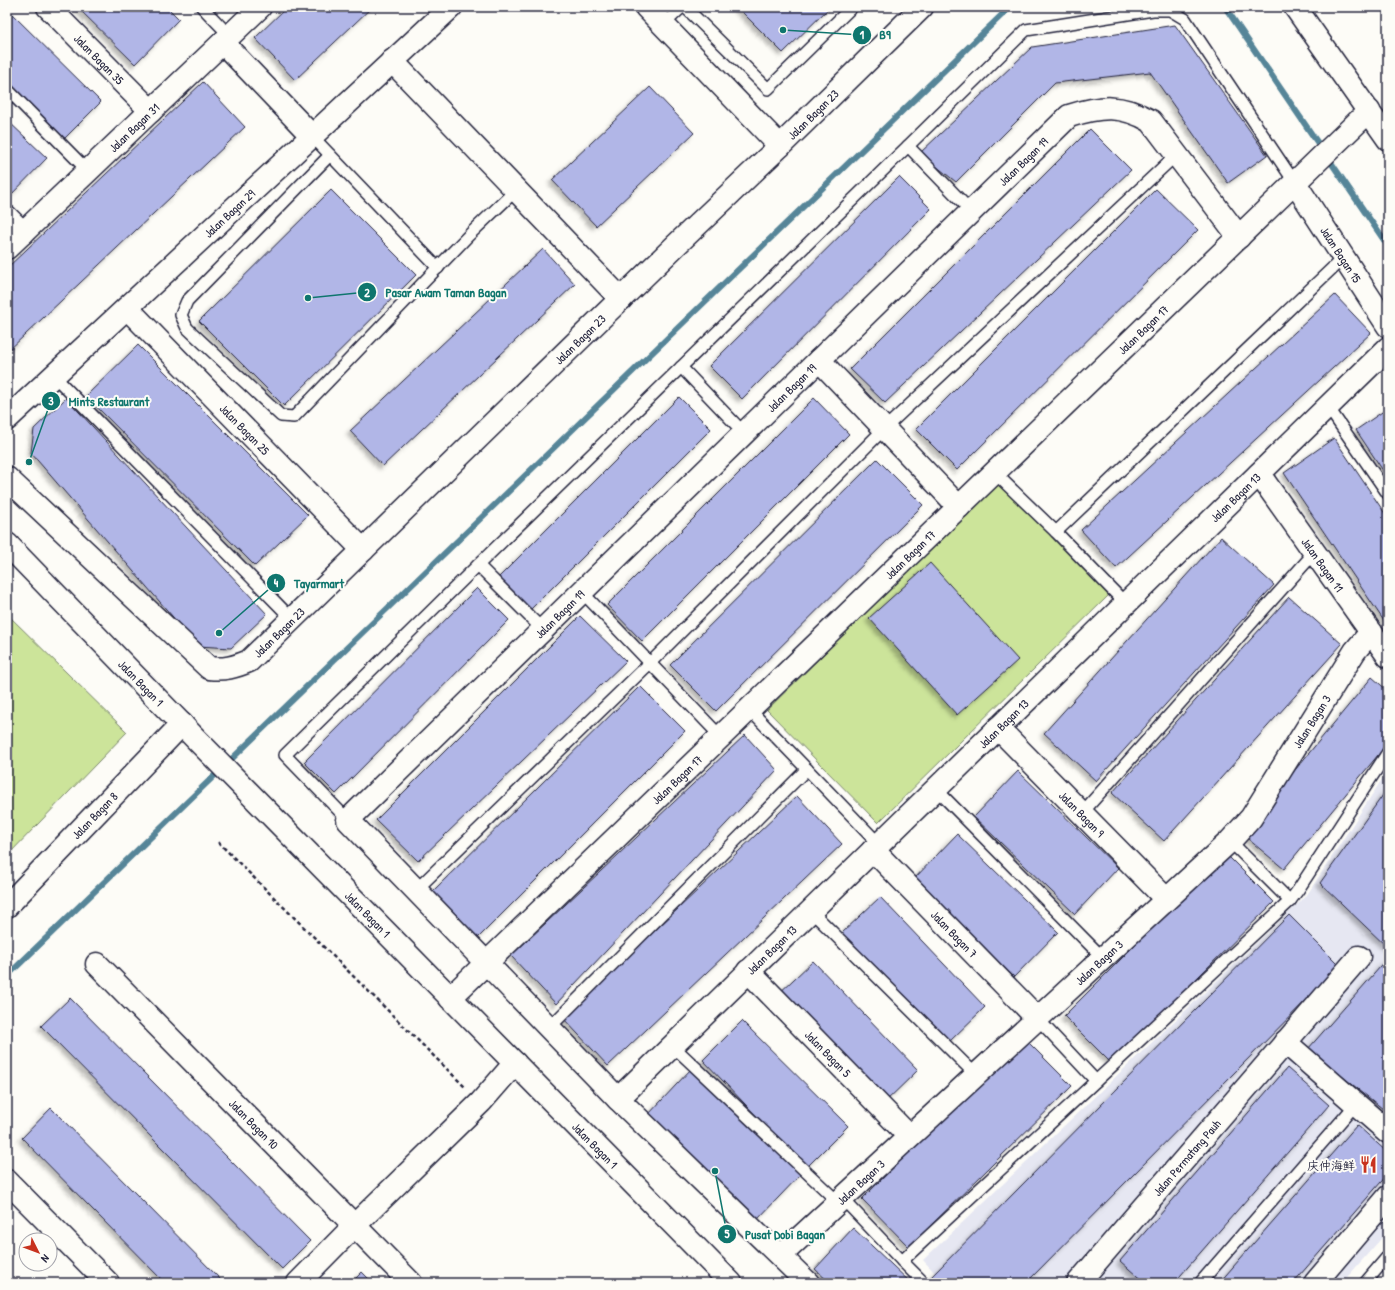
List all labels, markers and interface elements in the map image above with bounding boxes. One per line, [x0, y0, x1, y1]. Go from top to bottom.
callout: B9 [852, 22, 899, 47]
text: B9 [879, 25, 891, 43]
text: 1 [860, 26, 865, 43]
street label: Jalan Bagan 35 [71, 30, 128, 88]
street label: Jalan Bagan 23 [783, 85, 842, 143]
street label: Jalan Bagan 31 [105, 99, 163, 156]
street label: Jalan Bagan 19 [994, 132, 1052, 189]
street label: Jalan Bagan 29 [200, 184, 259, 241]
street label: Jalan Bagan 15 [1317, 223, 1366, 286]
callout: Pasar Awam Taman Bagan [357, 280, 514, 305]
text: Pasar Awam Taman Bagan [385, 283, 507, 302]
text: 2 [364, 284, 370, 301]
street label: Jalan Bagan 17 [1114, 301, 1172, 358]
street label: Jalan Bagan 23 [550, 310, 609, 368]
street label: Jalan Bagan 19 [763, 359, 820, 416]
callout: Mints Restaurant [41, 389, 157, 414]
text: 3 [48, 392, 54, 409]
text: Mints Restaurant [69, 392, 150, 410]
street label: Jalan Bagan 25 [216, 400, 274, 458]
street label: Jalan Bagan 13 [1206, 469, 1264, 526]
street label: Jalan Bagan 17 [881, 526, 939, 583]
street label: Jalan Bagan 11 [1298, 534, 1348, 595]
callout: Tayarmart [266, 571, 352, 596]
text: 4 [274, 574, 279, 591]
text: Tayarmart [293, 574, 345, 593]
street label: Jalan Bagan 19 [531, 585, 588, 642]
street label: Jalan Bagan 23 [249, 603, 308, 661]
street label: Jalan Bagan 1 [115, 656, 168, 710]
street label: Jalan Bagan 3 [1288, 691, 1334, 751]
street label: Jalan Bagan 13 [974, 695, 1032, 752]
street label: Jalan Bagan 17 [647, 751, 706, 808]
street label: Jalan Bagan 9 [1055, 787, 1109, 841]
street label: Jalan Bagan 8 [68, 788, 121, 843]
street label: Jalan Bagan 1 [341, 887, 395, 941]
street label: Jalan Bagan 7 [928, 906, 982, 961]
street label: Jalan Bagan 13 [742, 921, 800, 978]
street label: Jalan Bagan 3 [1071, 936, 1126, 989]
street label: Jalan Bagan 5 [801, 1026, 855, 1081]
street label: Jalan Bagan 10 [226, 1095, 283, 1152]
street label: Jalan Permatang Pauh [1149, 1115, 1224, 1199]
street label: Jalan Bagan 1 [569, 1118, 622, 1172]
street label: Jalan Bagan 3 [833, 1155, 888, 1208]
restaurant icon: 庆仲海鲜 [1358, 1155, 1378, 1175]
place label: 庆仲海鲜 [1307, 1157, 1355, 1174]
callout: Pusat Dobi Bagan [717, 1222, 833, 1247]
text: 5 [724, 1225, 730, 1242]
text: Pusat Dobi Bagan [745, 1225, 825, 1244]
north arrow [18, 1232, 58, 1272]
text: N [38, 1252, 53, 1266]

